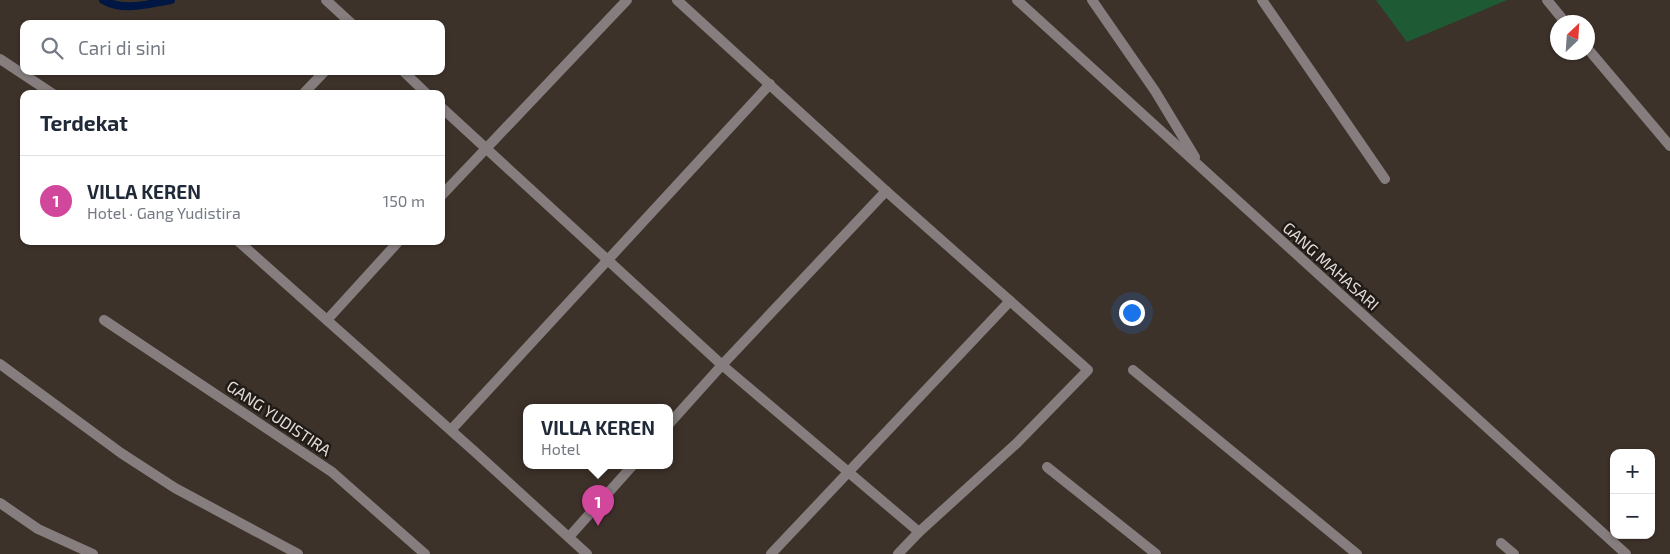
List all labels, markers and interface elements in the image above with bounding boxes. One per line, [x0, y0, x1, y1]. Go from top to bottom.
north arrow [1550, 15, 1595, 60]
search box [20, 20, 445, 75]
icon: search [38, 34, 66, 62]
text: Cari di sini [78, 36, 166, 59]
text: Terdekat [40, 110, 128, 135]
text: VILLA KEREN [87, 180, 201, 203]
text: 1 [53, 191, 59, 210]
text: 150 m [383, 191, 425, 210]
text: Hotel · Gang Yudistira [87, 203, 241, 222]
street label: GANG MAHASARI [1279, 218, 1383, 314]
your location [1119, 300, 1145, 326]
street label: GANG YUDISTIRA [224, 376, 335, 459]
popup [523, 404, 673, 469]
text: VILLA KEREN [541, 416, 655, 439]
text: Hotel [541, 439, 580, 458]
map controls [1610, 449, 1655, 539]
button: + [1610, 449, 1655, 494]
pin: 1 [582, 485, 614, 526]
button: − [1610, 494, 1655, 539]

